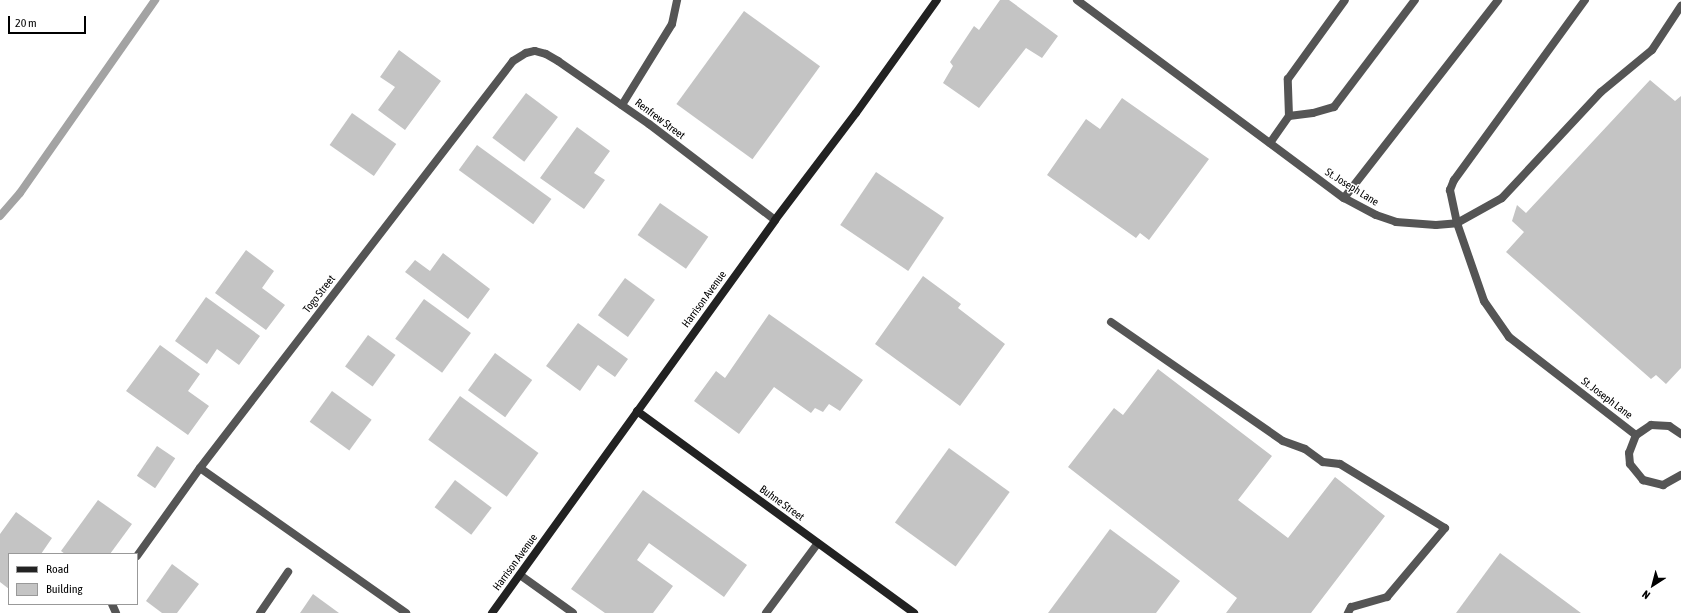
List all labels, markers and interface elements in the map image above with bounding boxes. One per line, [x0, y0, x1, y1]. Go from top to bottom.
scale bar [10, 8, 88, 34]
text: 20 m [15, 16, 37, 30]
street label: Renfrew Street [632, 96, 688, 142]
street label: St. Joseph Lane [1323, 165, 1381, 209]
street label: Harrison Avenue [679, 268, 729, 330]
street label: Togo Street [300, 272, 338, 316]
street label: St. Joseph Lane [1579, 375, 1635, 421]
street label: Buhne Street [757, 482, 807, 524]
street label: Harrison Avenue [490, 531, 540, 593]
legend [8, 553, 138, 605]
text: Road [46, 562, 69, 576]
north arrow [1633, 565, 1673, 605]
text: Building [46, 582, 83, 596]
text: N [1640, 588, 1652, 601]

